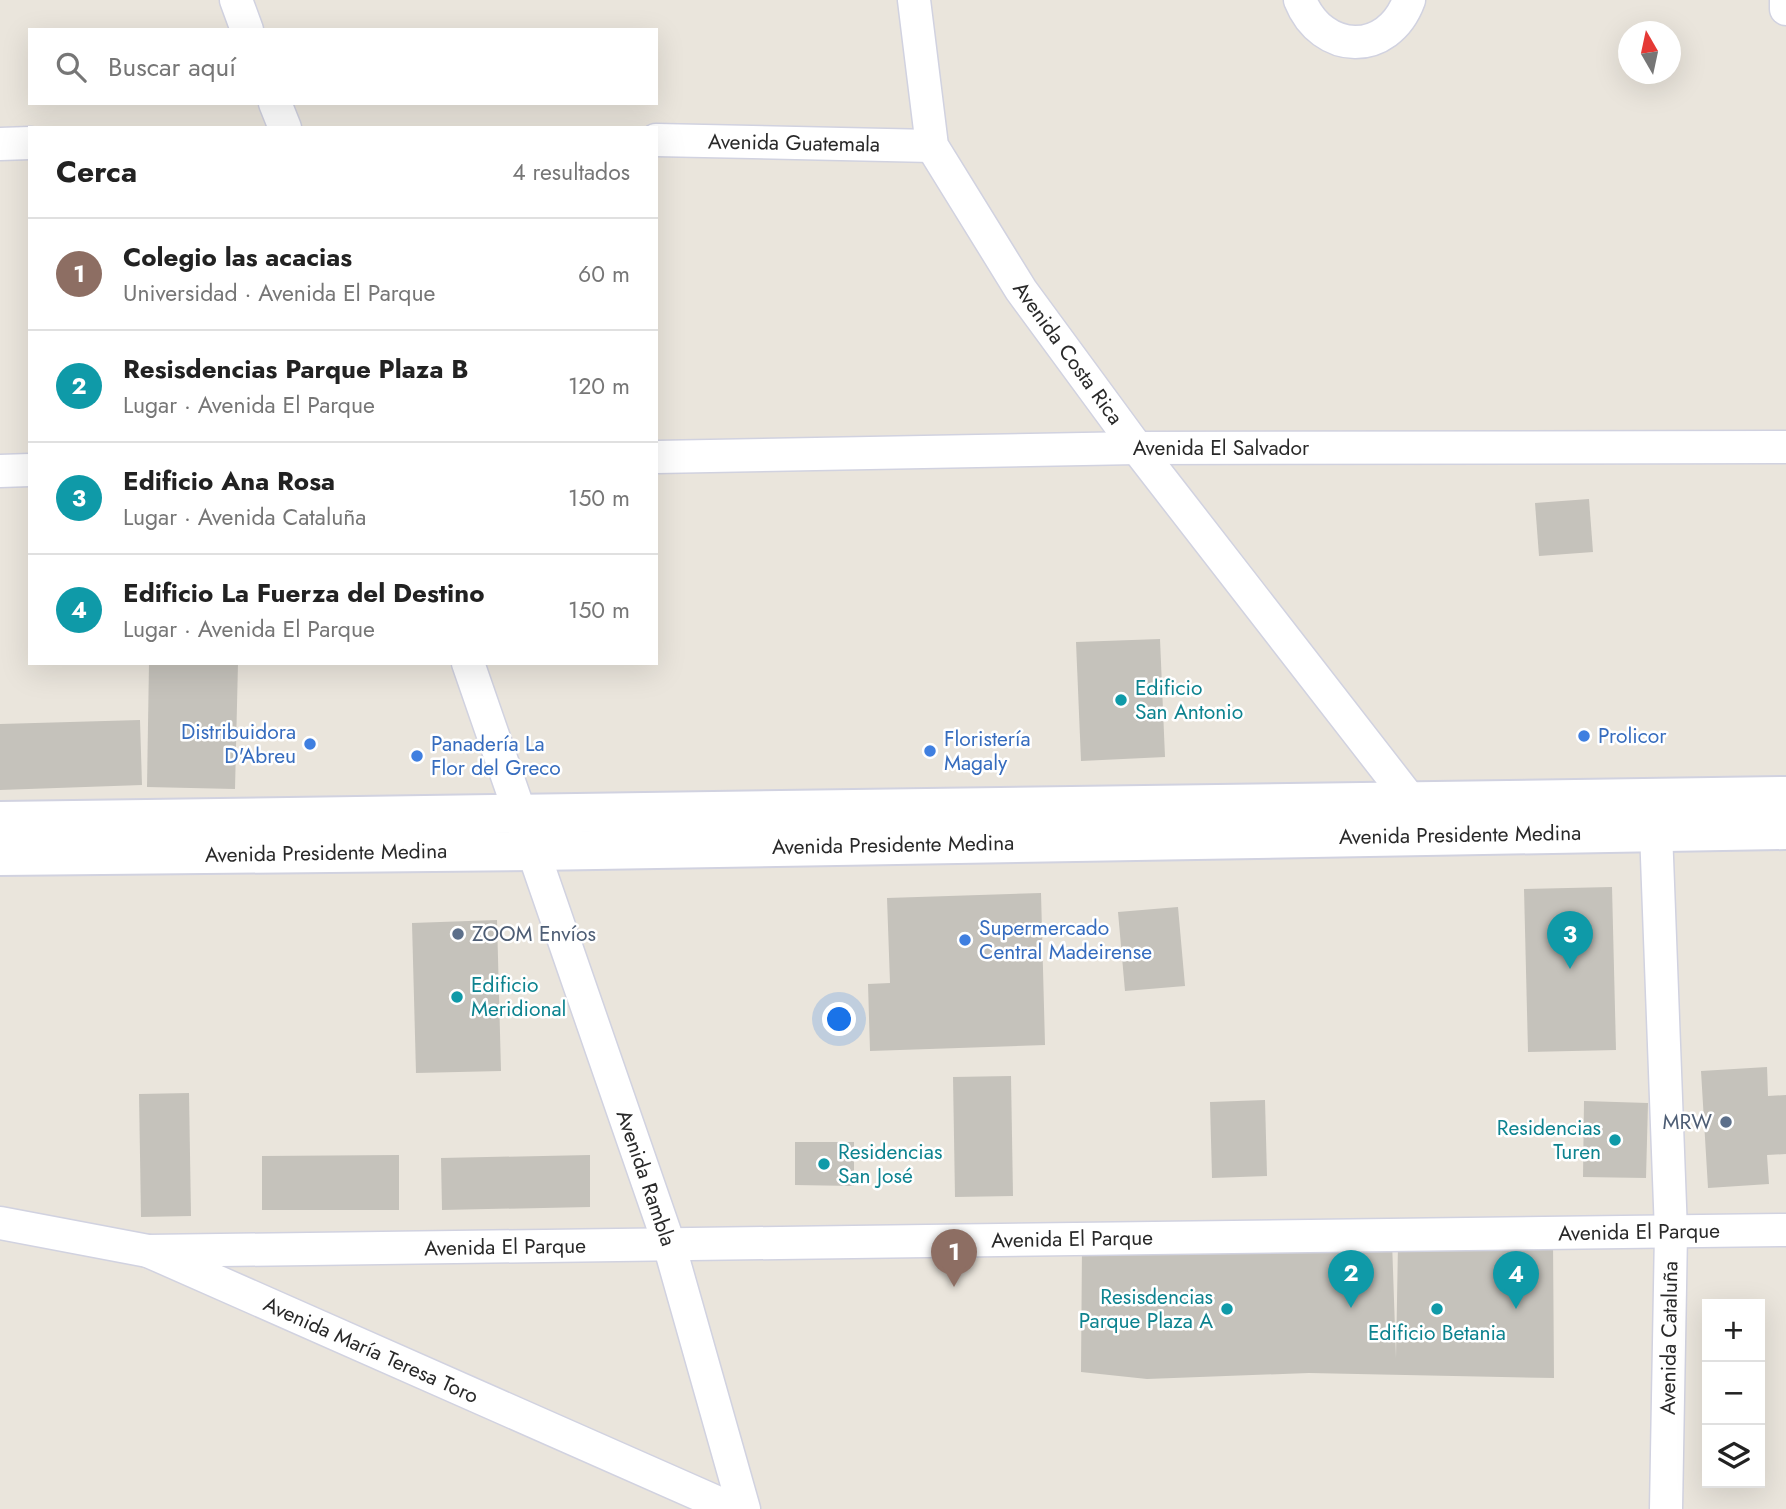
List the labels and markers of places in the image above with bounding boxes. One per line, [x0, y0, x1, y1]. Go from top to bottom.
place label: Edificio San Antonio [1135, 673, 1243, 727]
marker: Edificio San Antonio [1113, 692, 1129, 708]
place label: Distribuidora D'Abreu [181, 717, 296, 771]
place label: Prolicor [1598, 721, 1667, 751]
place label: Floristería Magaly [944, 724, 1031, 778]
marker: Prolicor [1576, 728, 1592, 744]
place label: Panadería La Flor del Greco [431, 729, 561, 783]
marker: Distribuidora D'Abreu [302, 736, 318, 752]
marker: Floristería Magaly [922, 743, 938, 759]
marker: Panadería La Flor del Greco [409, 748, 425, 764]
pin: 3 [1547, 911, 1593, 969]
place label: Supermercado Central Madeirense [979, 913, 1152, 967]
place label: ZOOM Envíos [472, 919, 596, 949]
marker: ZOOM Envíos [450, 926, 466, 942]
marker: Supermercado Central Madeirense [957, 932, 973, 948]
place label: Edificio Meridional [471, 970, 566, 1024]
marker: Edificio Meridional [449, 989, 465, 1005]
place label: MRW [1662, 1107, 1712, 1137]
place label: Residencias Turen [1497, 1113, 1601, 1167]
marker: MRW [1718, 1114, 1734, 1130]
marker: Residencias Turen [1607, 1132, 1623, 1148]
place label: Residencias San José [838, 1137, 942, 1191]
marker: Residencias San José [816, 1156, 832, 1172]
pin: 1 [931, 1229, 977, 1287]
pin: 2 [1328, 1250, 1374, 1308]
pin: 4 [1493, 1251, 1539, 1309]
place label: Resisdencias Parque Plaza A [1079, 1282, 1213, 1336]
marker: Resisdencias Parque Plaza A [1219, 1301, 1235, 1317]
marker: Edificio Betania [1429, 1301, 1445, 1317]
place label: Edificio Betania [1368, 1318, 1506, 1348]

